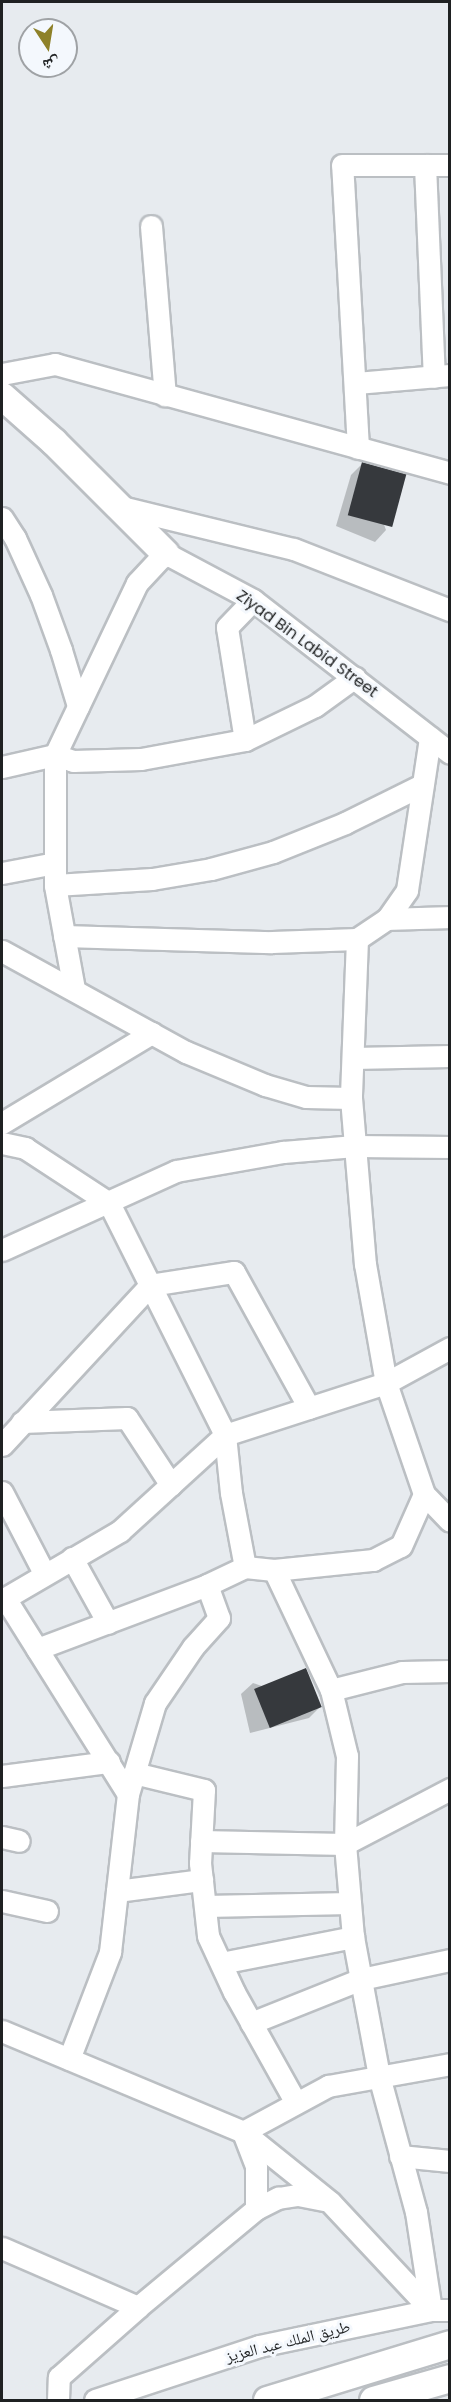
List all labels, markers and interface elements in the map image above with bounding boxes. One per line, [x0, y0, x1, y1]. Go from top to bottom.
north arrow [18, 18, 78, 78]
text: ش [41, 51, 62, 77]
street label: Ziyad Bin Labid Street [233, 586, 381, 702]
street label: طريق الملك عبد العزيز [224, 2317, 352, 2367]

